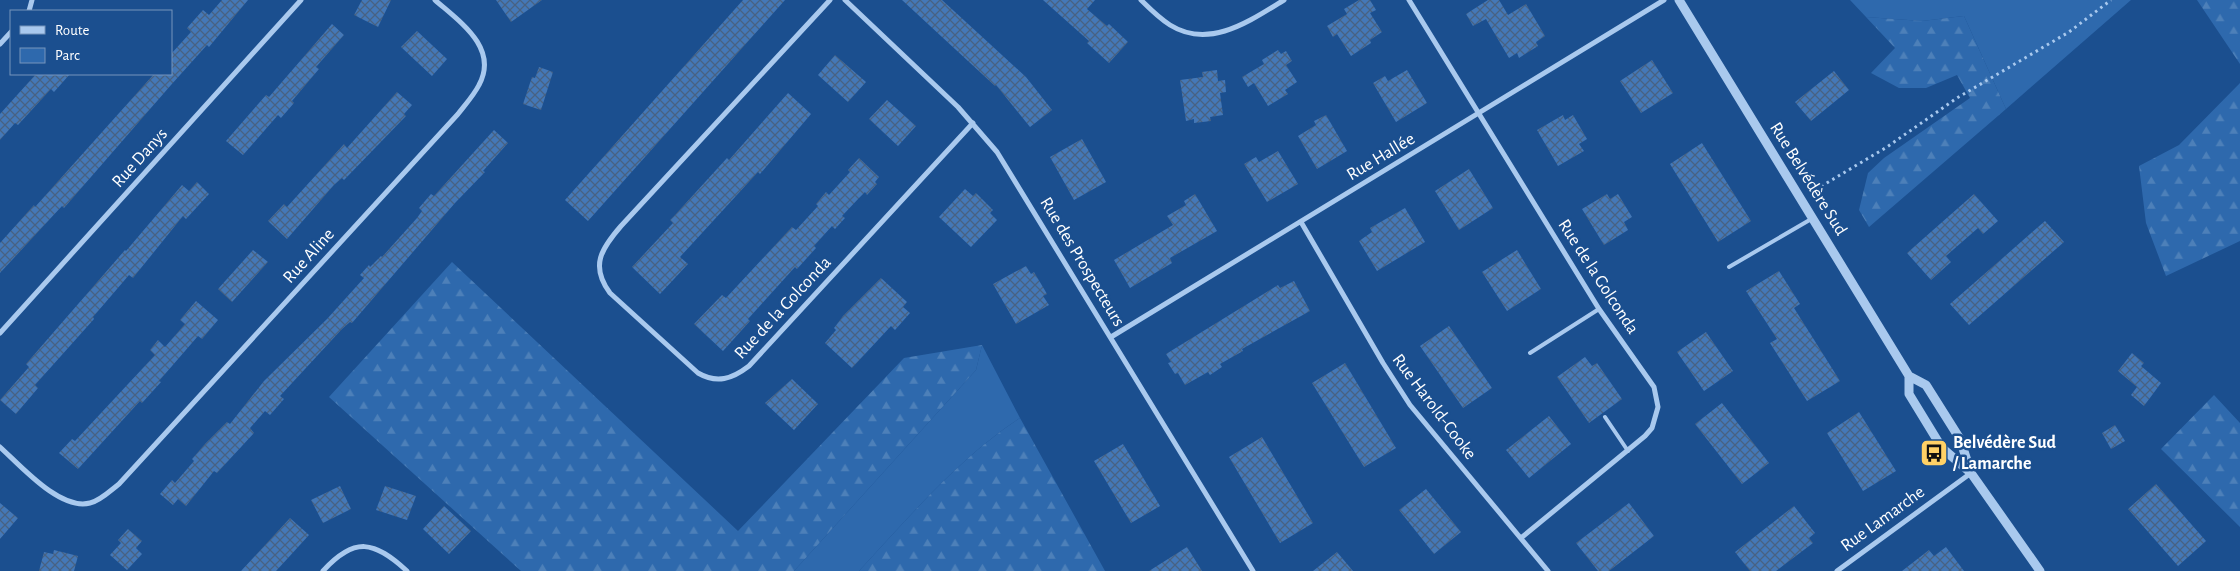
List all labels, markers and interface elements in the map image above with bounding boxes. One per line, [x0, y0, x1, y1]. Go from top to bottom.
legend [10, 10, 172, 75]
text: Route [55, 23, 89, 38]
text: Parc [55, 48, 80, 63]
street label: Rue Belvédère Sud [1766, 119, 1850, 239]
street label: Rue Danys [109, 125, 171, 191]
street label: Rue Hallée [1344, 130, 1418, 184]
street label: Rue des Prospecteurs [1036, 194, 1128, 330]
street label: Rue de la Golconda [1554, 216, 1642, 338]
street label: Rue Aline [280, 225, 338, 287]
street label: Rue de la Golconda [731, 253, 835, 363]
street label: Rue Harold-Cooke [1389, 351, 1479, 463]
place label: Belvédère Sud / Lamarche [1952, 434, 2057, 473]
bus stop icon: Belvédère Sud / Lamarche [1919, 438, 1949, 468]
street label: Rue Lamarche [1838, 483, 1928, 555]

